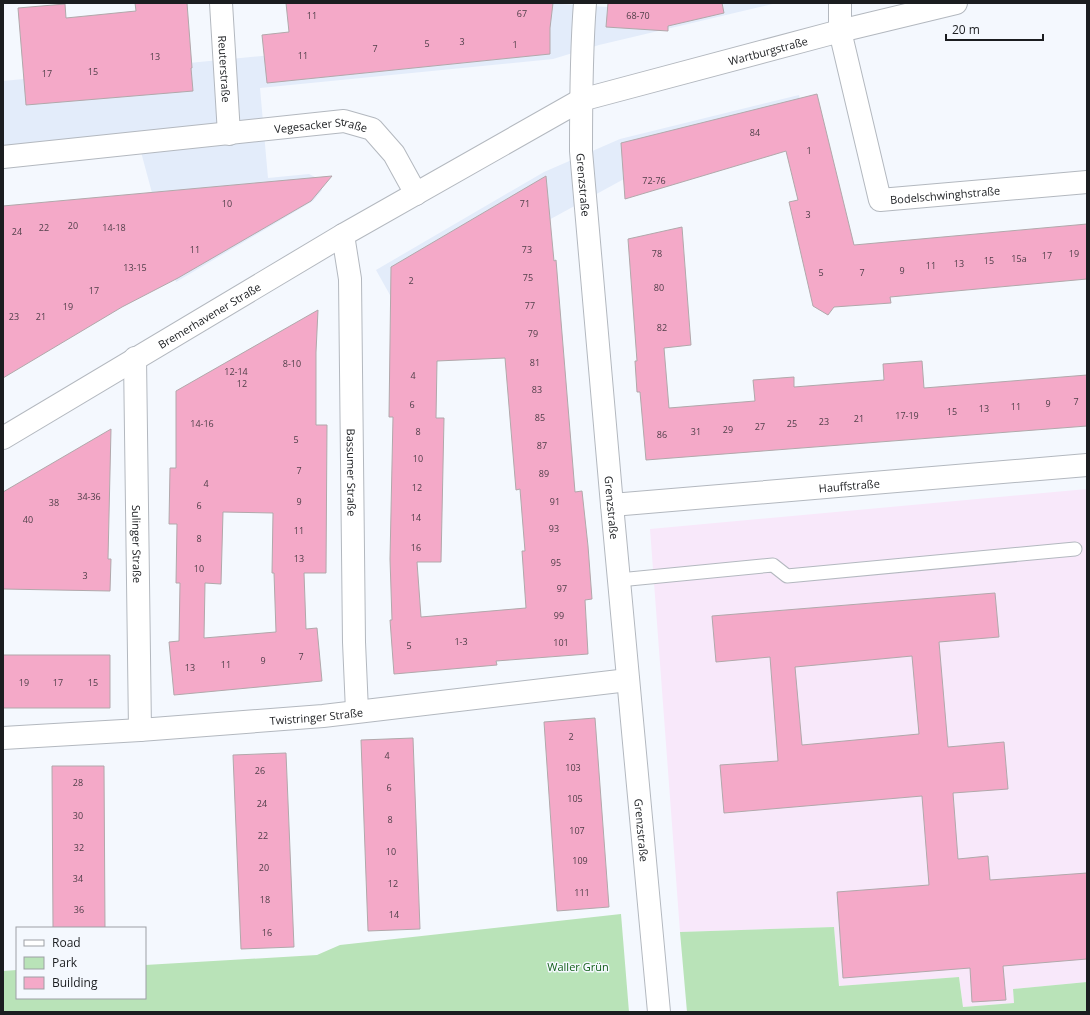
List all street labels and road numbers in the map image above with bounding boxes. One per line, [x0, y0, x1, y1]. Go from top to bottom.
street label: Wartburgstraße [727, 32, 809, 68]
street label: Reuterstraße [215, 35, 235, 103]
street label: Vegesacker Straße [273, 113, 370, 136]
street label: Grenzstraße [574, 153, 594, 217]
street label: Bodelschwinghstraße [889, 182, 1001, 207]
street label: Bremerhavener Straße [155, 278, 263, 351]
street label: Bassumer Straße [344, 428, 360, 516]
street label: Grenzstraße [602, 475, 623, 540]
street label: Hauffstraße [818, 475, 880, 495]
street label: Sulinger Straße [129, 505, 146, 583]
street label: Twistringer Straße [269, 704, 364, 728]
street label: Grenzstraße [632, 798, 653, 862]

